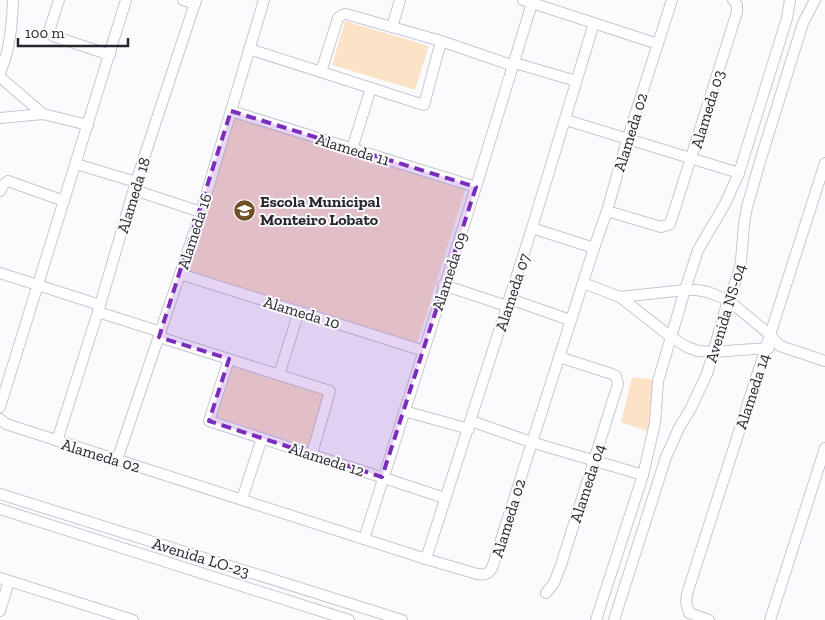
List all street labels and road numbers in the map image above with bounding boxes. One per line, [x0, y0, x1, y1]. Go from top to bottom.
street label: Alameda 03 [687, 68, 728, 151]
street label: Alameda 02 [610, 91, 651, 174]
street label: Alameda 11 [314, 129, 392, 170]
street label: Alameda 18 [113, 155, 154, 236]
street label: Alameda 16 [173, 191, 216, 271]
street label: Alameda 09 [428, 229, 471, 313]
street label: Alameda 07 [491, 250, 534, 333]
street label: Avenida NS-04 [701, 261, 750, 365]
street label: Alameda 10 [261, 292, 343, 333]
street label: Alameda 14 [731, 350, 774, 431]
street label: Alameda 02 [59, 435, 142, 476]
street label: Alameda 12 [287, 438, 367, 481]
street label: Alameda 04 [566, 441, 609, 525]
street label: Alameda 02 [488, 477, 529, 560]
street label: Avenida LO-23 [150, 534, 252, 581]

